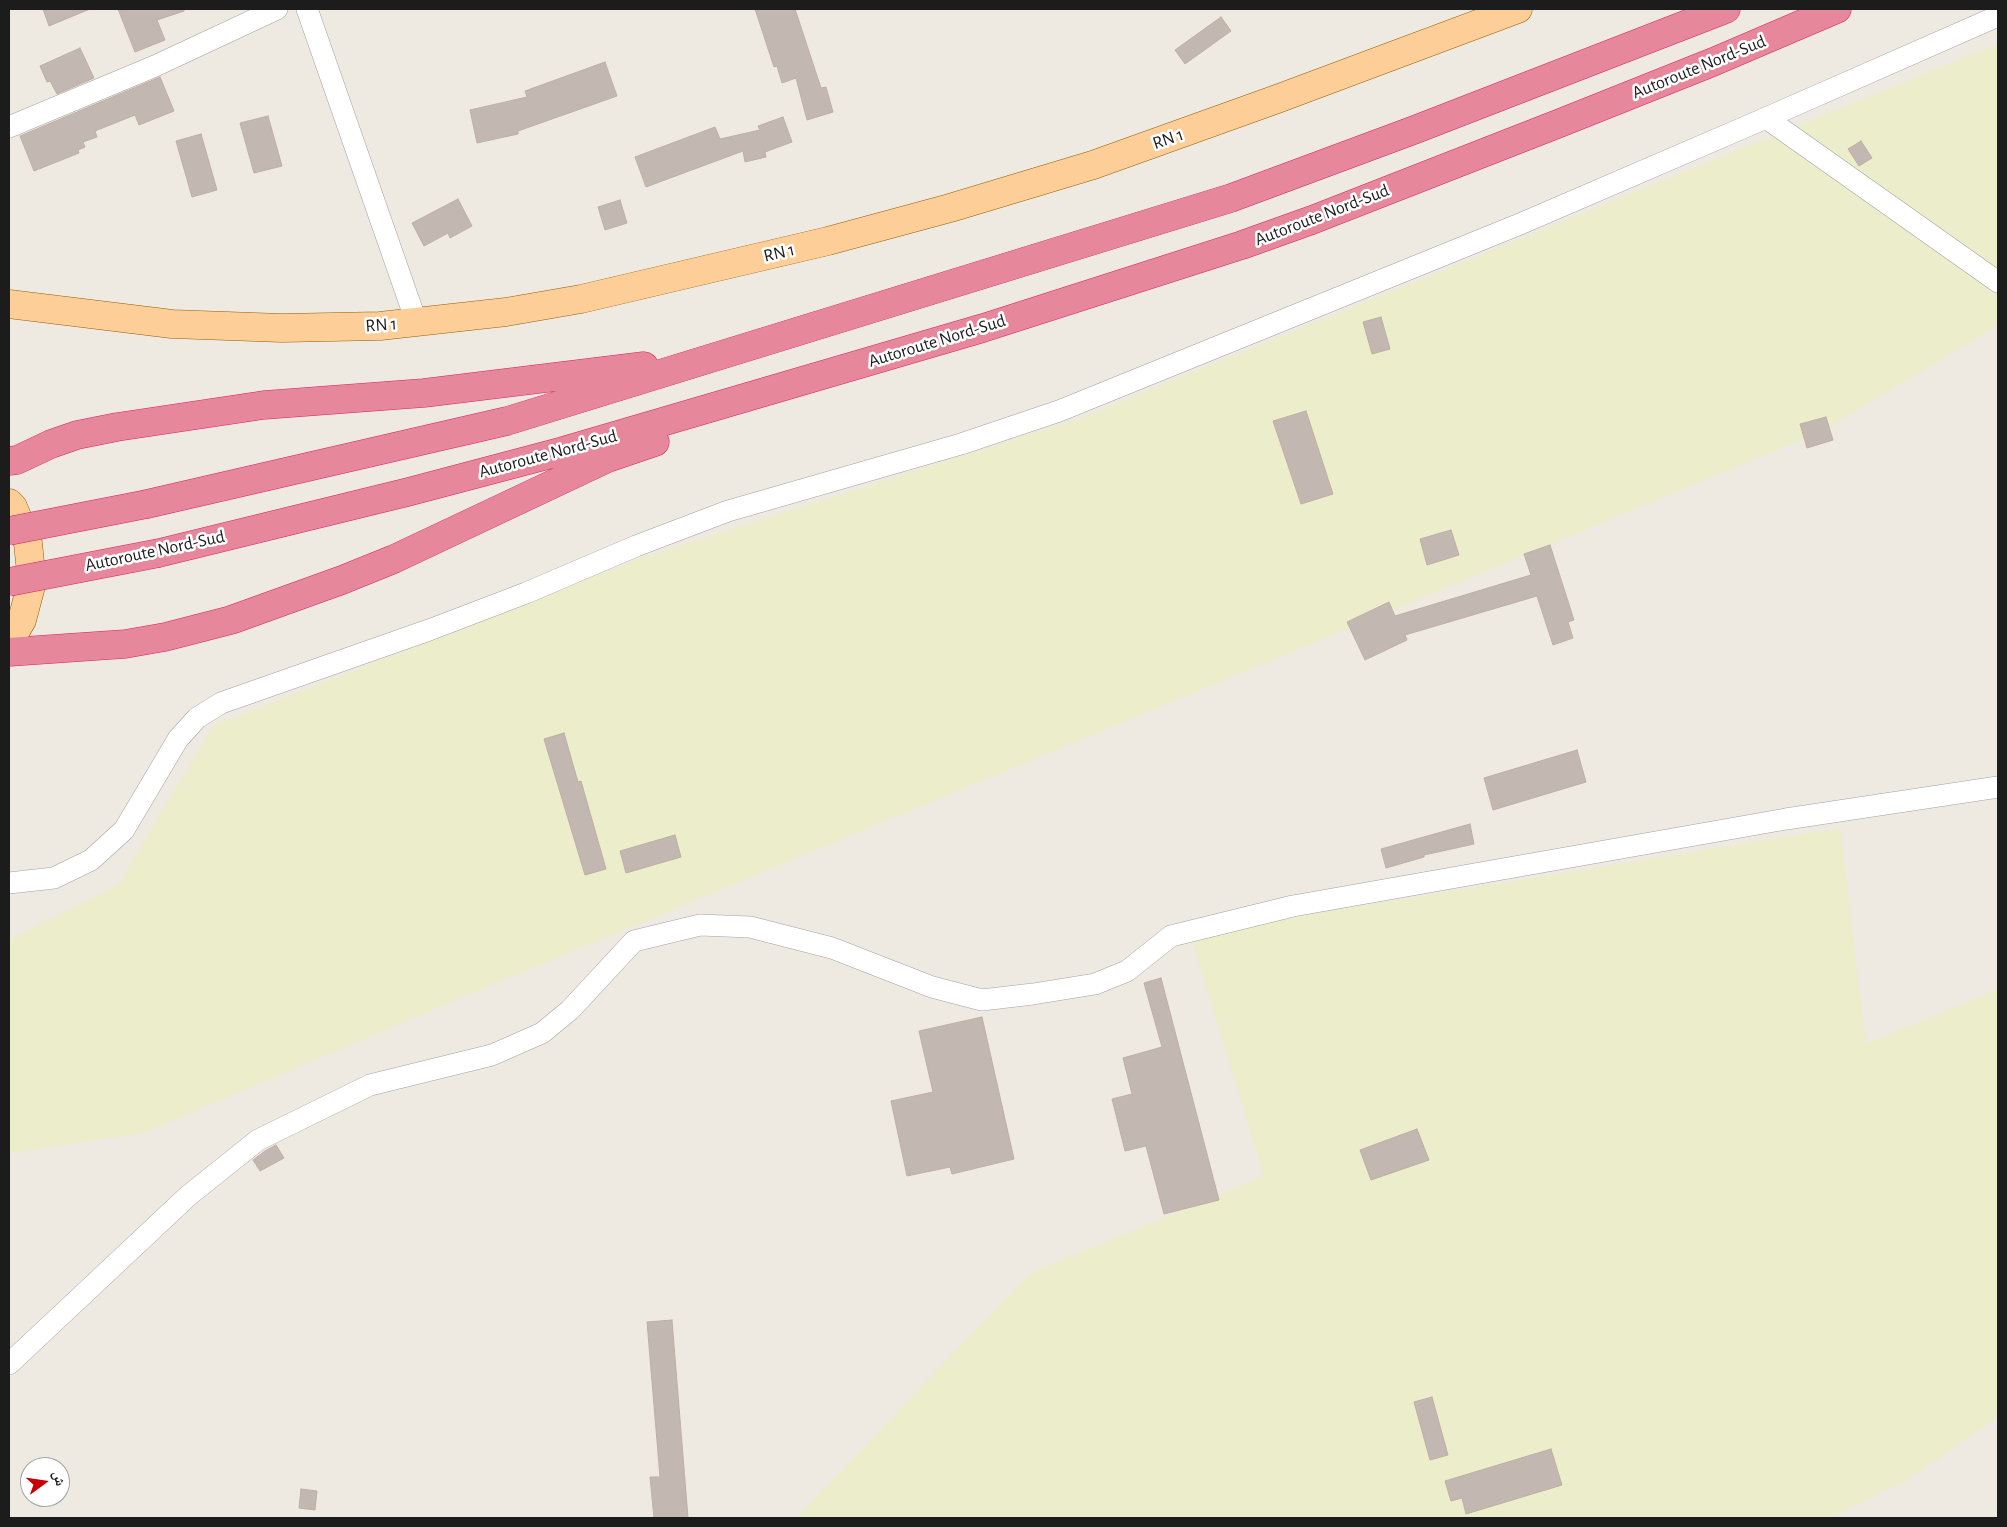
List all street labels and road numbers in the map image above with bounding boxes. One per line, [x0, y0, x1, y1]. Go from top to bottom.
street label: Autoroute Nord-Sud [1629, 30, 1769, 104]
street label: RN 1 [1150, 124, 1186, 154]
street label: Autoroute Nord-Sud [1252, 179, 1392, 251]
street label: RN 1 [761, 239, 797, 267]
street label: Autoroute Nord-Sud [866, 310, 1008, 372]
street label: RN 1 [365, 313, 397, 337]
street label: Autoroute Nord-Sud [477, 425, 619, 483]
street label: Autoroute Nord-Sud [83, 526, 227, 576]

